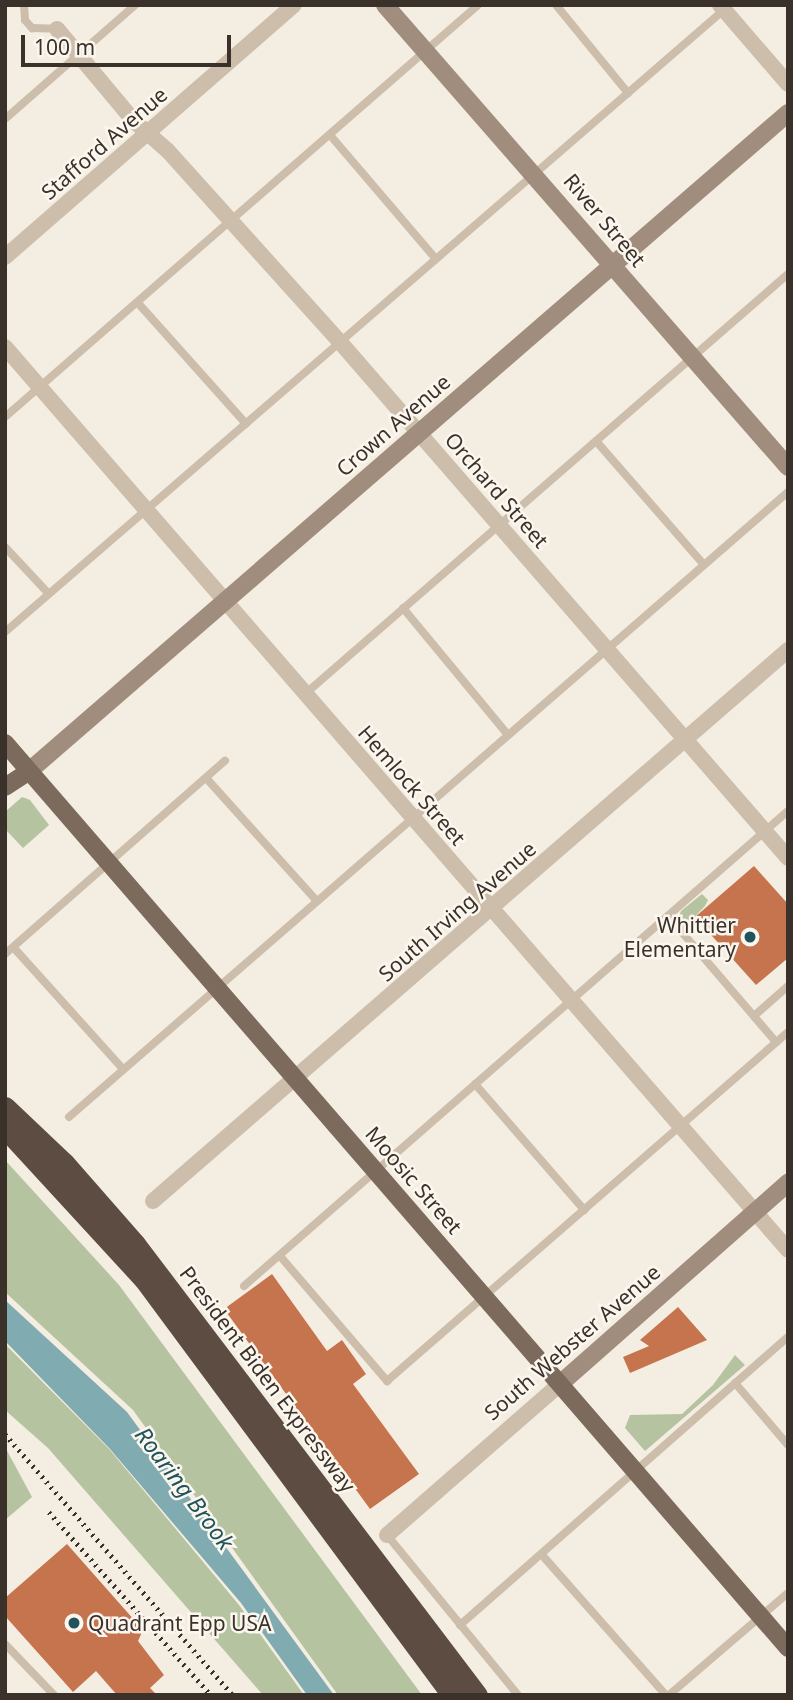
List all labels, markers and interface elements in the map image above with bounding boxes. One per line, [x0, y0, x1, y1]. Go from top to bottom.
scale bar [24, 21, 234, 65]
text: 100 m [34, 33, 95, 61]
street label: Stafford Avenue [36, 82, 172, 204]
street label: River Street [559, 168, 651, 272]
street label: Crown Avenue [331, 369, 455, 481]
street label: Orchard Street [440, 427, 554, 553]
street label: Hemlock Street [353, 720, 471, 850]
street label: South Irving Avenue [373, 836, 541, 986]
place label: Whittier Elementary [624, 912, 736, 962]
marker: Whittier Elementary [742, 929, 758, 945]
street label: Moosic Street [360, 1121, 468, 1239]
street label: South Webster Avenue [479, 1259, 665, 1425]
street label: President Biden Expressway [175, 1261, 361, 1497]
water label: Roaring Brook [130, 1421, 240, 1555]
place label: Quadrant Epp USA [88, 1610, 271, 1636]
marker: Quadrant Epp USA [66, 1615, 82, 1631]

